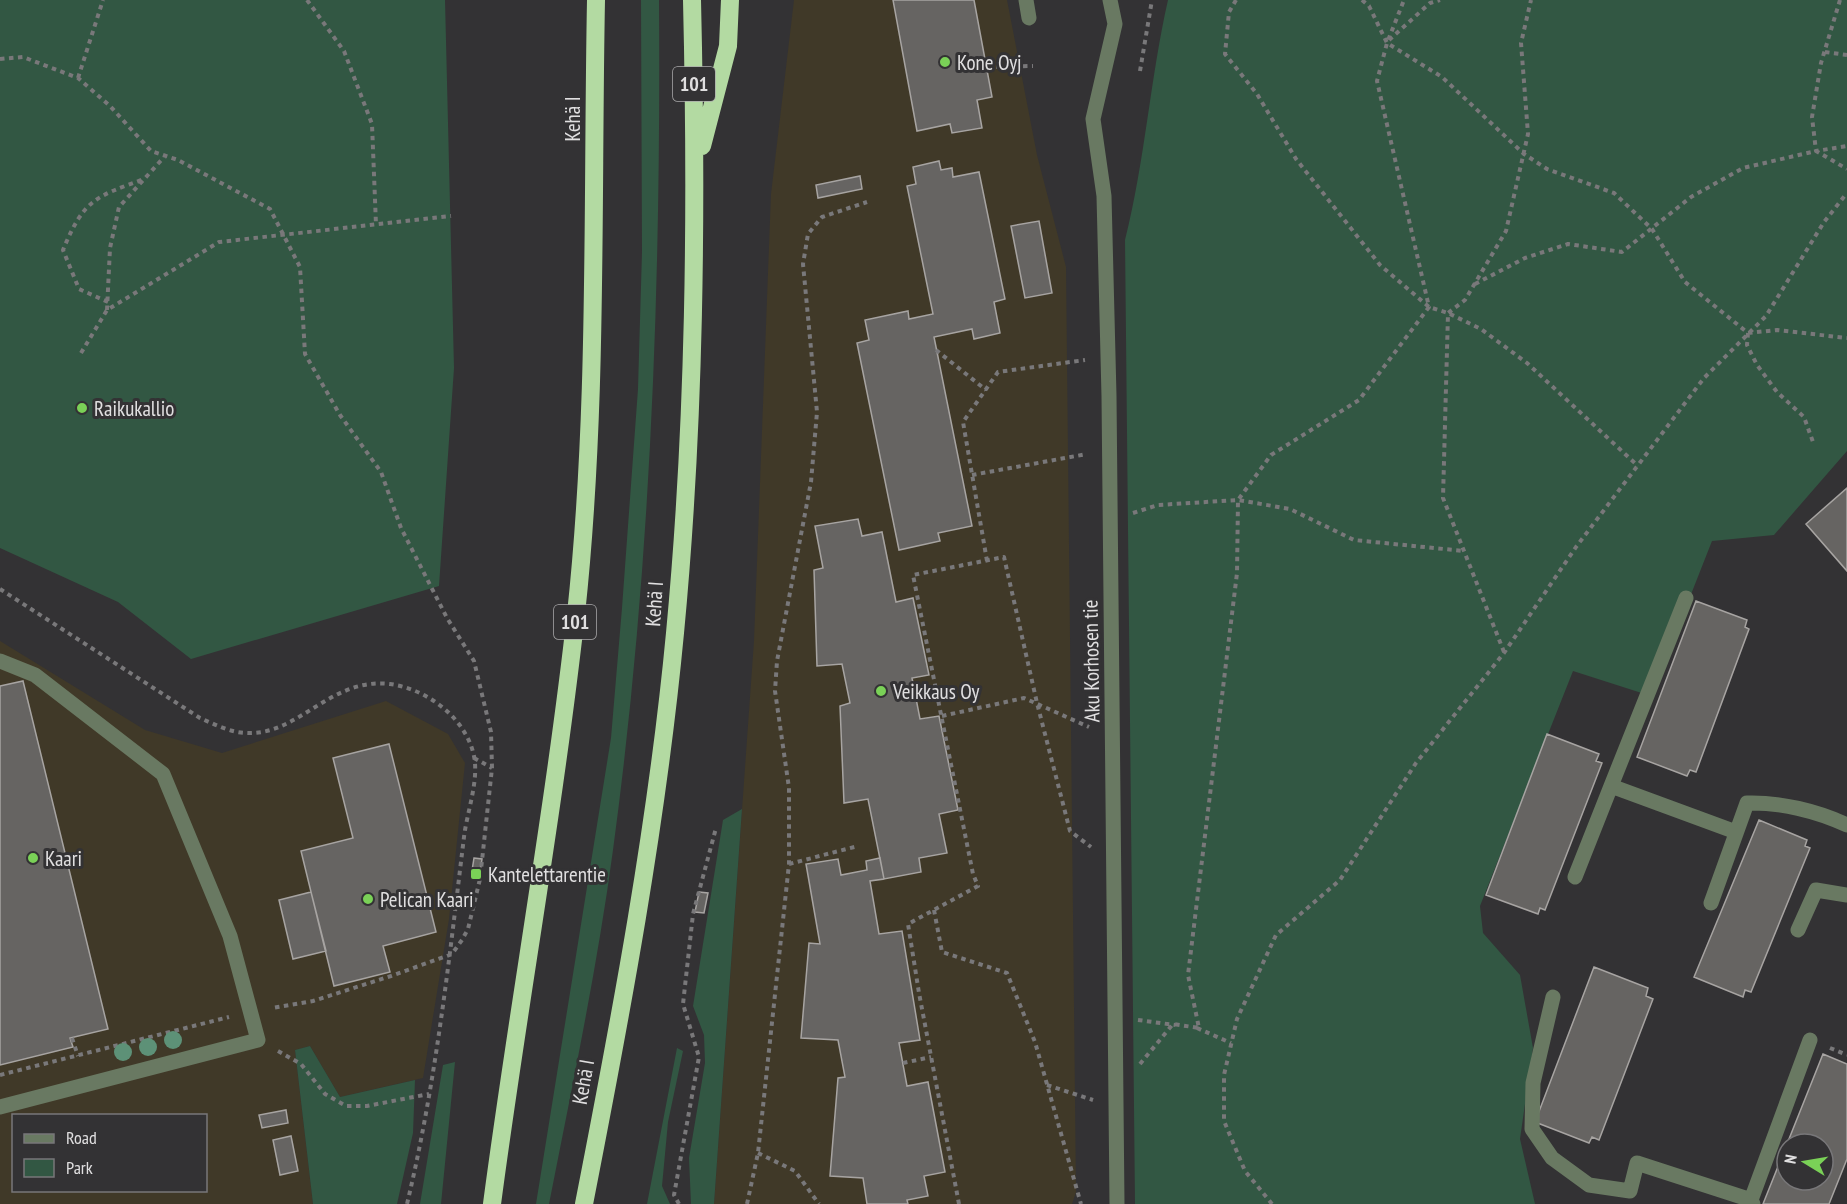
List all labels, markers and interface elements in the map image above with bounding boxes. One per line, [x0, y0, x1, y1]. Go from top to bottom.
place label: Kone Oyj [957, 49, 1022, 76]
marker: Kone Oyj [938, 55, 952, 69]
road number: 101 [673, 67, 715, 101]
street label: Kehä I [559, 96, 586, 142]
place label: Raikukallio [94, 395, 174, 422]
marker: Raikukallio [75, 401, 89, 415]
street label: Kehä I [639, 581, 669, 627]
street label: Aku Korhosen tie [1076, 599, 1106, 723]
road number: 101 [554, 605, 596, 639]
place label: Veikkaus Oy [892, 678, 980, 705]
marker: Veikkaus Oy [874, 684, 888, 698]
place label: Kaari [45, 845, 82, 872]
marker: Kaari [26, 851, 40, 865]
place label: Kantelettarentie [488, 861, 606, 888]
marker: Kantelettarentie [469, 867, 483, 881]
place label: Pelican Kaari [380, 886, 474, 913]
marker: Pelican Kaari [361, 892, 375, 906]
street label: Kehä I [566, 1057, 600, 1107]
legend [12, 1114, 207, 1192]
text: Road [66, 1126, 97, 1149]
north arrow [1775, 1132, 1835, 1192]
text: N [1780, 1153, 1801, 1165]
text: Park [66, 1156, 93, 1179]

